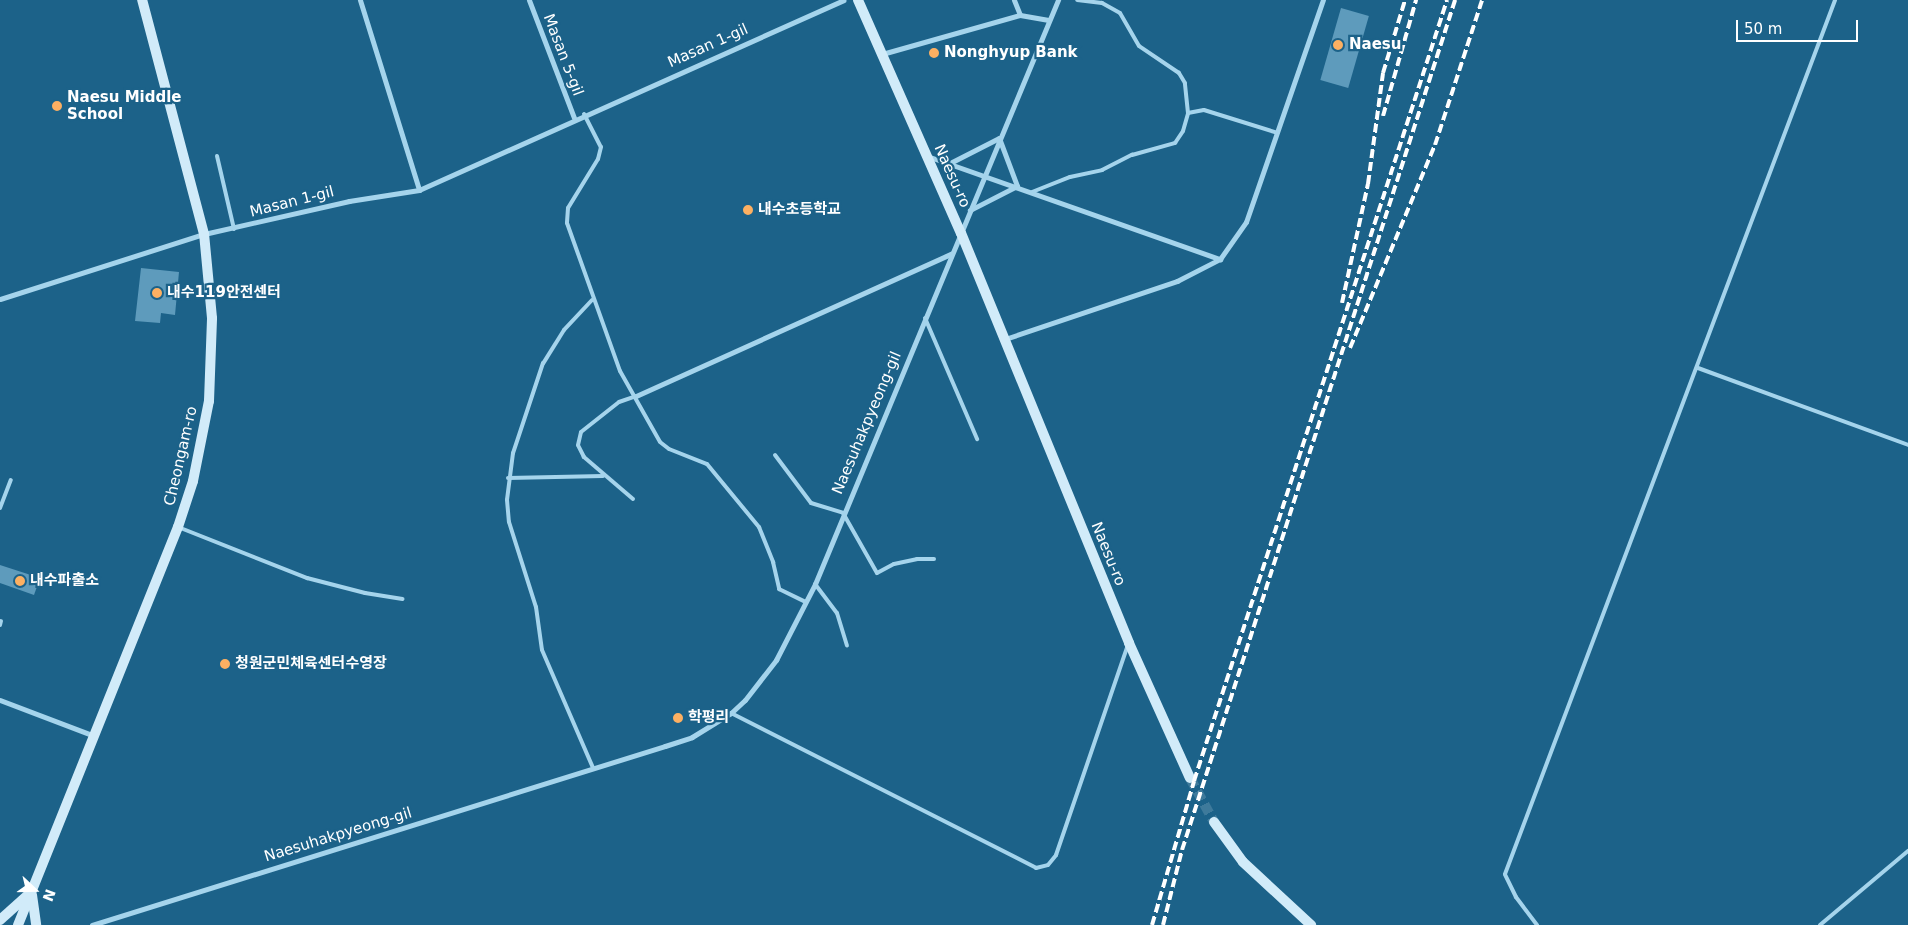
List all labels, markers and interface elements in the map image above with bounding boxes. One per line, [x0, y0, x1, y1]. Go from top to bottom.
scale bar [1738, 10, 1860, 42]
street label: Masan 5-gil [539, 12, 587, 98]
street label: Masan 1-gil [665, 20, 751, 72]
text: 50 m [1744, 20, 1782, 38]
place label: Naesu [1349, 36, 1401, 54]
marker: Naesu [1331, 38, 1345, 52]
place label: Nonghyup Bank [944, 44, 1078, 62]
marker: Nonghyup Bank [928, 47, 940, 59]
place label: Naesu Middle School [67, 88, 182, 123]
marker: Naesu Middle School [51, 100, 63, 112]
street label: Naesu-ro [930, 142, 974, 210]
street label: Masan 1-gil [248, 183, 336, 221]
place label: 내수초등학교 [758, 201, 841, 219]
marker: 내수초등학교 [742, 204, 754, 216]
place label: 내수119안전센터 [167, 284, 281, 302]
marker: 내수119안전센터 [151, 287, 163, 299]
street label: Naesuhakpyeong-gil [829, 349, 905, 497]
street label: Cheongam-ro [161, 404, 201, 508]
street label: Naesu-ro [1087, 519, 1129, 589]
place label: 내수파출소 [30, 572, 99, 590]
marker: 내수파출소 [14, 575, 26, 587]
place label: 청원군민체육센터수영장 [235, 655, 387, 673]
marker: 청원군민체육센터수영장 [219, 658, 231, 670]
place label: 학평리 [688, 709, 729, 727]
marker: 학평리 [672, 712, 684, 724]
street label: Naesuhakpyeong-gil [262, 804, 414, 866]
north arrow [10, 865, 60, 915]
text: N [39, 887, 59, 904]

